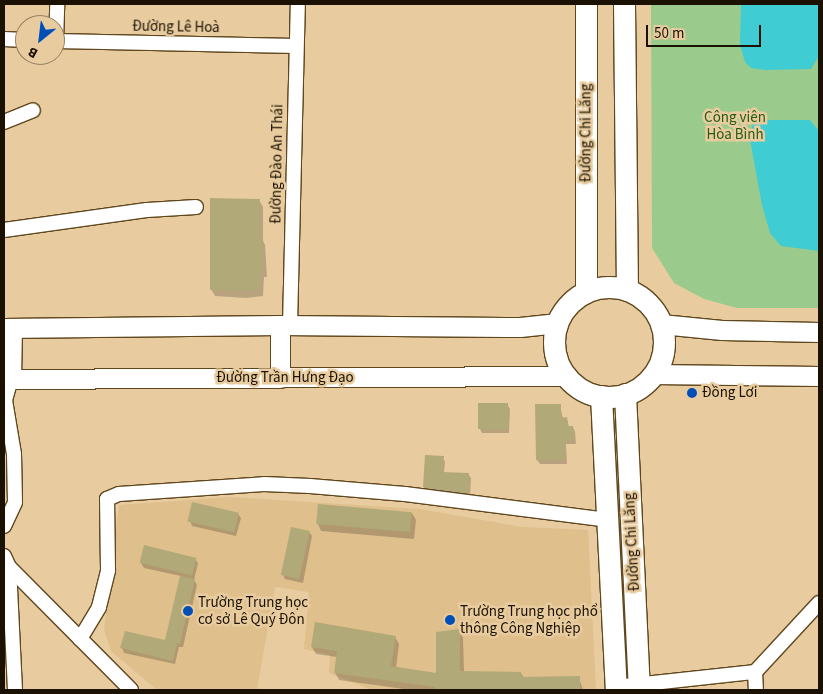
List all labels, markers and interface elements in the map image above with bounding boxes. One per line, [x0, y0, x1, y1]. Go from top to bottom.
north arrow [15, 15, 65, 65]
scale bar [648, 15, 763, 47]
street label: Đường Lê Hoà [132, 17, 220, 37]
text: 50 m [654, 23, 684, 44]
text: B [25, 41, 42, 63]
street label: Đường Chi Lăng [577, 84, 595, 182]
street label: Đường Đào An Thái [267, 104, 287, 224]
park label: Công viên Hòa Bình [704, 108, 766, 143]
street label: Đường Trần Hưng Đạo [216, 369, 354, 387]
place label: Đồng Lơi [702, 384, 757, 402]
marker: Đồng Lơi [686, 387, 698, 399]
street label: Đường Chi Lăng [620, 492, 644, 592]
place label: Trường Trung học cơ sở Lê Quý Đôn [198, 593, 308, 628]
place label: Trường Trung học phổ thông Công Nghiệp [460, 602, 598, 637]
marker: Trường Trung học cơ sở Lê Quý Đôn [182, 605, 194, 617]
marker: Trường Trung học phổ thông Công Nghiệp [444, 614, 456, 626]

